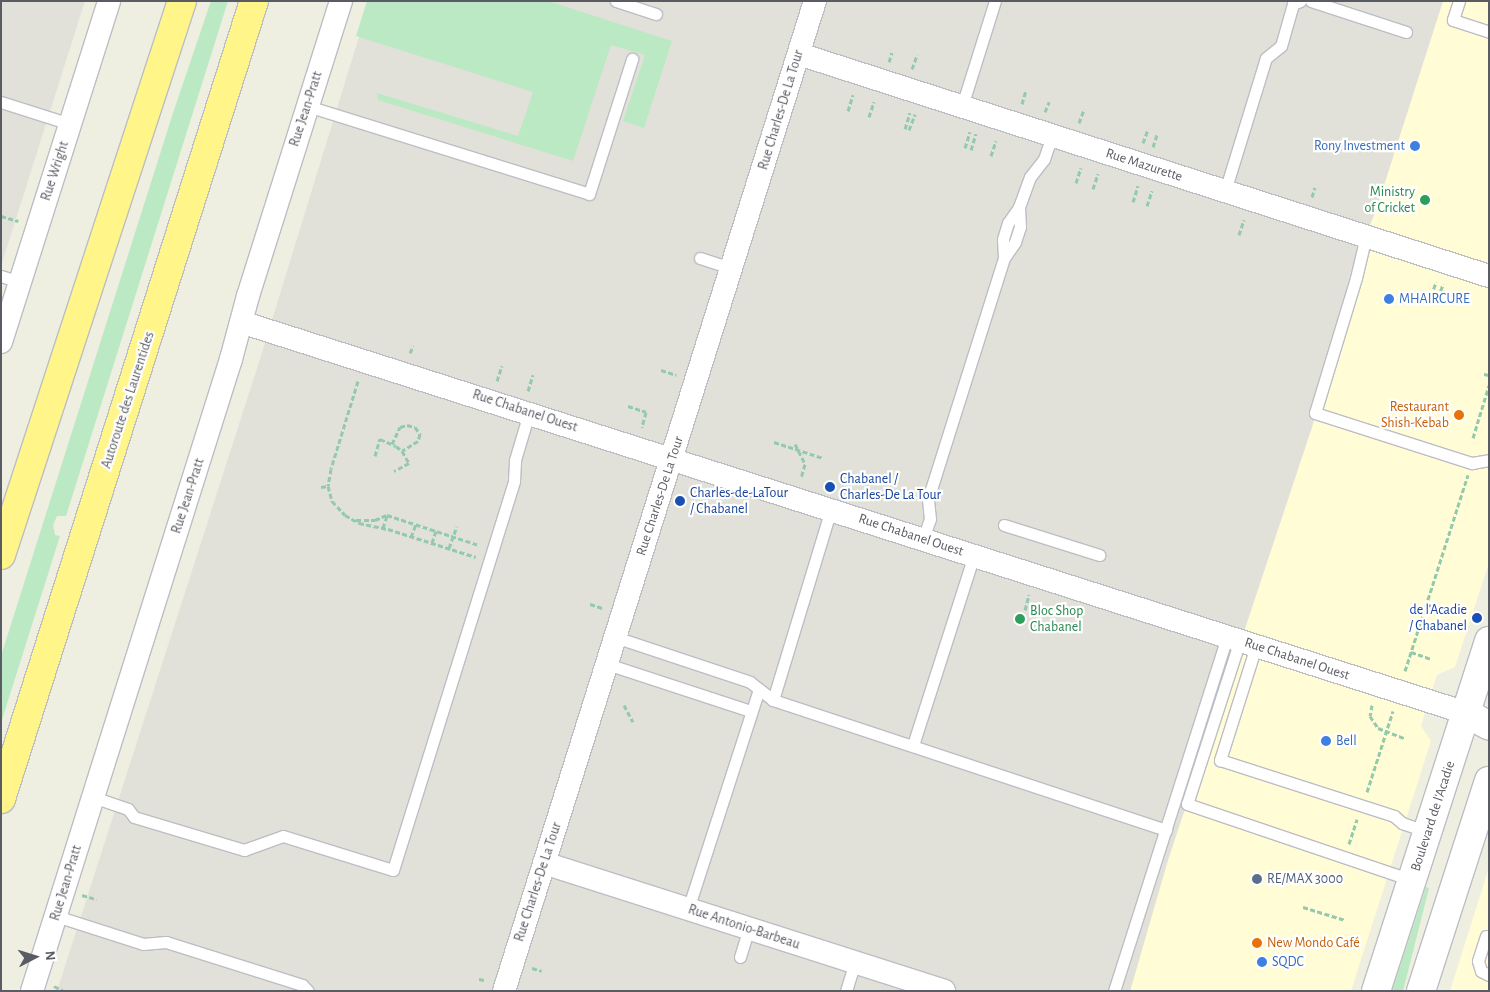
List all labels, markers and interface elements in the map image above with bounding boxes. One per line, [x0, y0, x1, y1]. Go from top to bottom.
street label: Rue Charles-De La Tour [755, 48, 807, 172]
street label: Rue Jean-Pratt [286, 69, 326, 149]
place label: Rony Investment [1314, 138, 1405, 154]
street label: Rue Wright [37, 139, 73, 203]
marker: Rony Investment [1409, 140, 1421, 152]
street label: Rue Mazurette [1104, 145, 1184, 185]
place label: Ministry of Cricket [1364, 184, 1415, 216]
marker: Ministry of Cricket [1419, 194, 1431, 206]
place label: MHAIRCURE [1399, 291, 1470, 307]
marker: MHAIRCURE [1383, 293, 1395, 305]
street label: Autoroute des Laurentides [98, 329, 158, 471]
street label: Rue Chabanel Ouest [470, 386, 580, 436]
place label: Restaurant Shish-Kebab [1381, 399, 1449, 432]
marker: Restaurant Shish-Kebab [1453, 409, 1465, 421]
street label: Rue Charles-De La Tour [633, 434, 687, 558]
street label: Rue Jean-Pratt [168, 456, 208, 536]
place label: Chabanel / Charles-De La Tour [840, 471, 941, 504]
marker: Chabanel / Charles-De La Tour [824, 481, 836, 493]
place label: Charles-de-LaTour / Chabanel [690, 485, 788, 518]
marker: Charles-de-LaTour / Chabanel [674, 495, 686, 507]
street label: Rue Chabanel Ouest [856, 510, 966, 560]
place label: de l'Acadie / Chabanel [1409, 602, 1467, 634]
place label: Bloc Shop Chabanel [1030, 603, 1083, 636]
marker: de l'Acadie / Chabanel [1471, 612, 1483, 624]
marker: Bloc Shop Chabanel [1014, 613, 1026, 625]
street label: Rue Chabanel Ouest [1242, 634, 1352, 684]
place label: Bell [1336, 733, 1357, 749]
marker: Bell [1320, 735, 1332, 747]
street label: Boulevard de l'Acadie [1407, 759, 1459, 873]
street label: Rue Charles-De La Tour [511, 820, 565, 944]
street label: Rue Jean-Pratt [47, 843, 85, 923]
place label: RE/MAX 3000 [1267, 871, 1343, 887]
marker: RE/MAX 3000 [1251, 873, 1263, 885]
street label: Rue Antonio-Barbeau [686, 901, 802, 953]
north arrow [10, 932, 60, 982]
place label: New Mondo Café [1267, 935, 1360, 951]
marker: New Mondo Café [1251, 937, 1263, 949]
text: N [43, 950, 57, 961]
place label: SQDC [1272, 954, 1304, 970]
marker: SQDC [1256, 956, 1268, 968]

